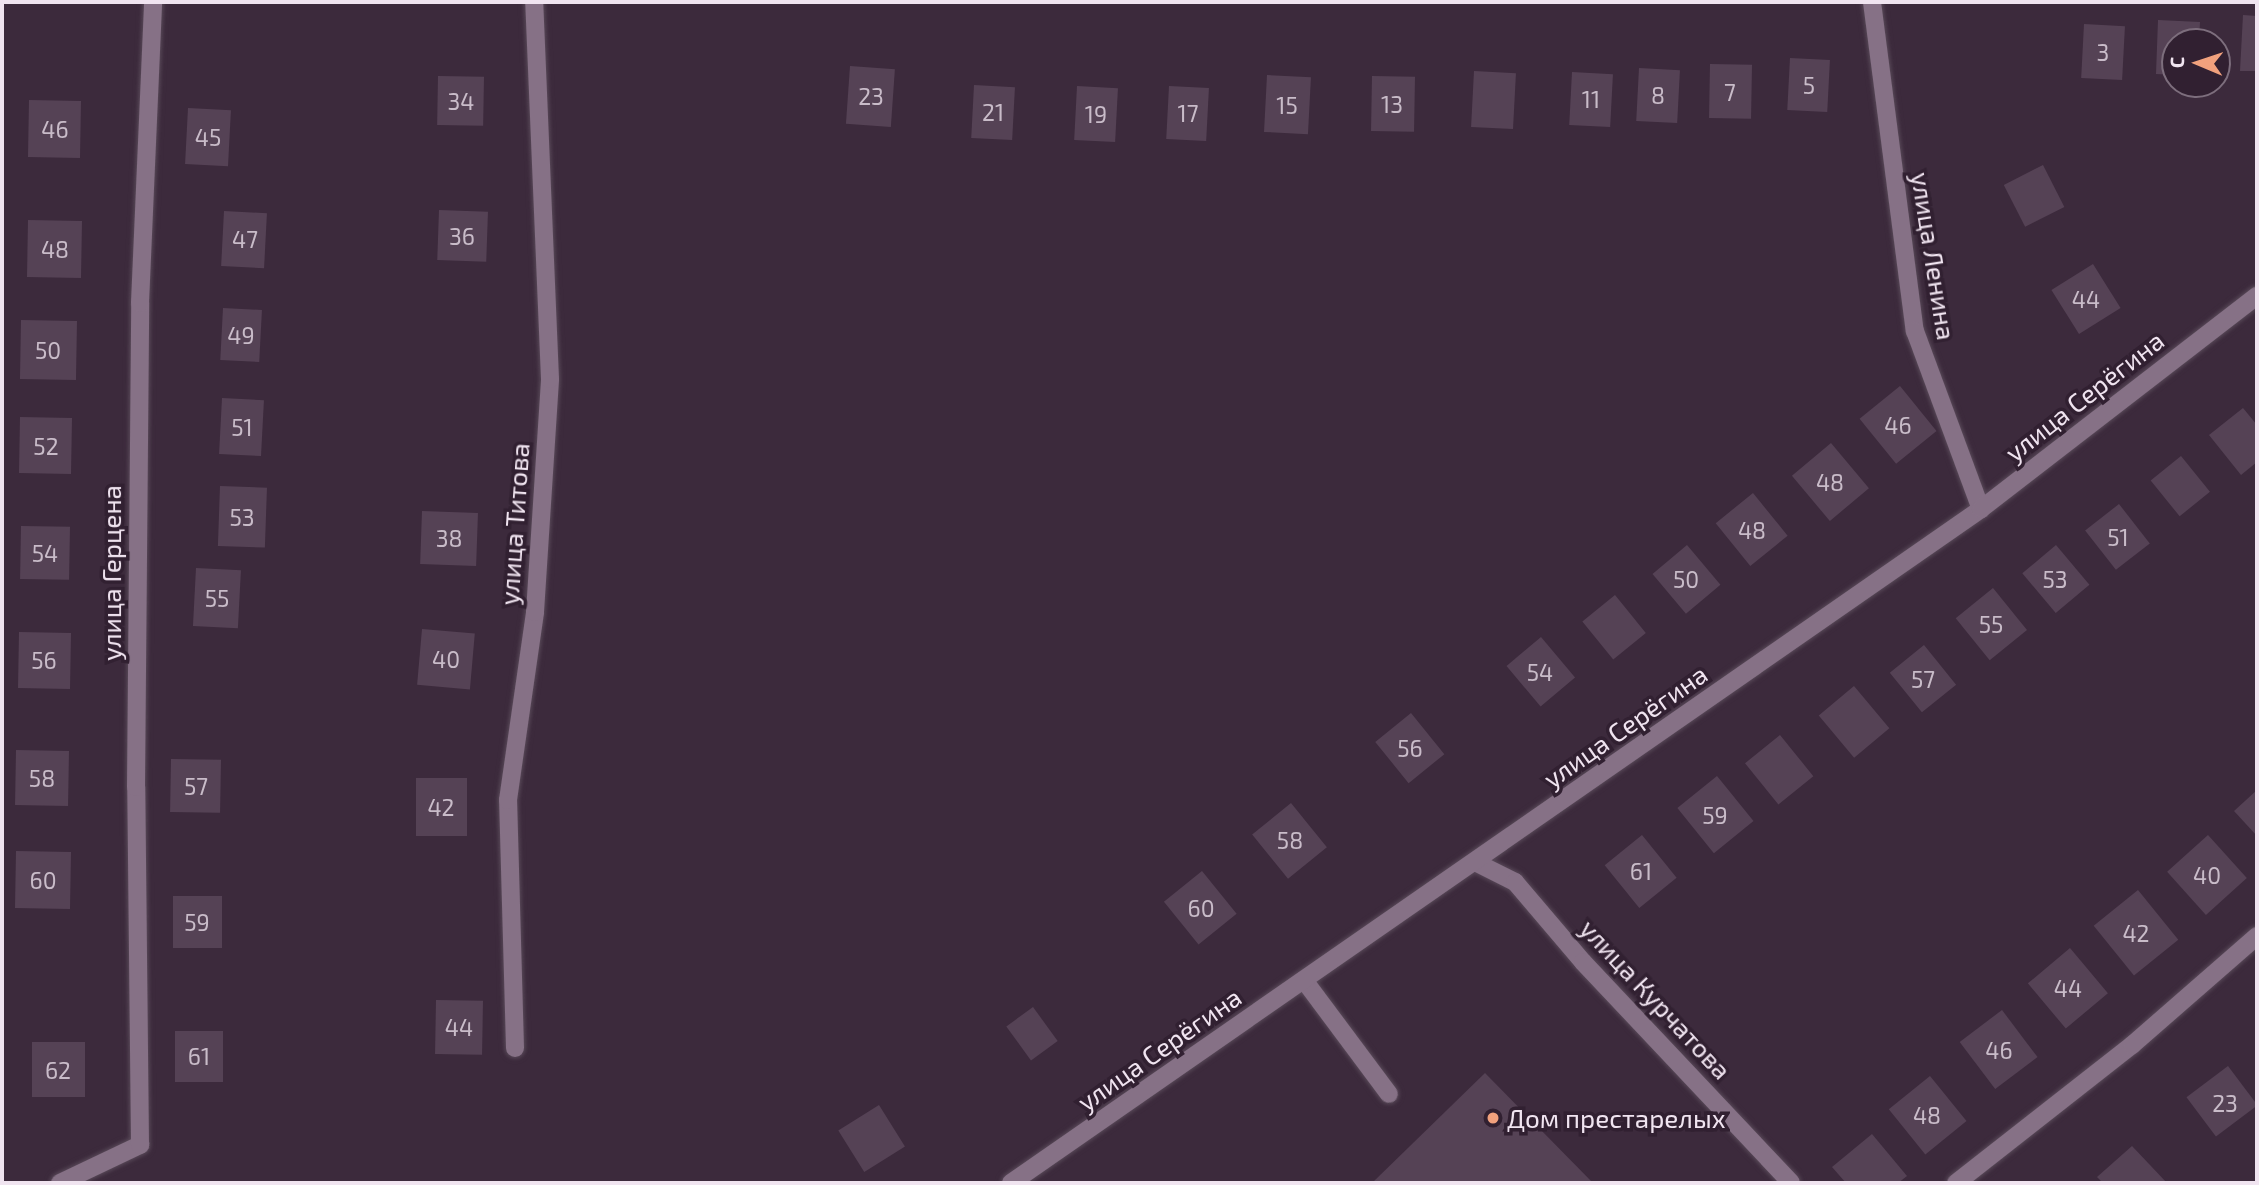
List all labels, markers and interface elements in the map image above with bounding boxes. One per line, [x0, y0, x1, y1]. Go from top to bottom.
north arrow [2161, 28, 2231, 98]
house number: 3 [2097, 38, 2109, 66]
text: С [2165, 56, 2188, 68]
house number: 5 [1803, 71, 1815, 99]
house number: 7 [1724, 78, 1736, 106]
house number: 8 [1651, 81, 1665, 109]
house number: 23 [858, 82, 884, 110]
house number: 11 [1582, 85, 1600, 113]
house number: 34 [448, 87, 474, 115]
house number: 13 [1381, 90, 1403, 118]
house number: 15 [1276, 91, 1298, 119]
house number: 21 [982, 98, 1004, 126]
house number: 17 [1178, 99, 1198, 127]
house number: 19 [1085, 100, 1107, 128]
house number: 46 [41, 115, 69, 143]
house number: 45 [195, 123, 221, 151]
street label: улица Ленина [1905, 170, 1963, 342]
house number: 36 [449, 222, 475, 250]
house number: 47 [232, 225, 258, 253]
house number: 48 [41, 235, 69, 263]
house number: 44 [2072, 285, 2100, 313]
house number: 49 [227, 321, 255, 349]
street label: улица Серёгина [1998, 324, 2170, 468]
house number: 50 [35, 336, 61, 364]
house number: 46 [1884, 411, 1912, 439]
house number: 51 [231, 413, 253, 441]
house number: 52 [33, 432, 59, 460]
street label: улица Титова [493, 442, 535, 606]
house number: 48 [1816, 468, 1844, 496]
street label: улица Герцена [95, 485, 127, 661]
house number: 53 [229, 503, 255, 531]
house number: 48 [1738, 516, 1766, 544]
house number: 51 [2107, 523, 2129, 551]
house number: 38 [436, 524, 462, 552]
house number: 54 [32, 539, 58, 567]
house number: 50 [1673, 565, 1699, 593]
house number: 53 [2042, 565, 2068, 593]
house number: 55 [205, 584, 229, 612]
house number: 55 [1979, 610, 2003, 638]
house number: 40 [432, 645, 460, 673]
house number: 56 [31, 646, 57, 674]
house number: 54 [1527, 658, 1553, 686]
street label: улица Серёгина [1537, 658, 1713, 794]
house number: 57 [1911, 665, 1935, 693]
house number: 56 [1397, 734, 1423, 762]
house number: 58 [29, 764, 55, 792]
house number: 57 [184, 772, 208, 800]
house number: 42 [427, 793, 455, 821]
house number: 59 [1702, 801, 1728, 829]
house number: 58 [1277, 826, 1303, 854]
house number: 61 [1630, 857, 1652, 885]
house number: 40 [2193, 861, 2221, 889]
house number: 60 [29, 866, 57, 894]
house number: 60 [1187, 894, 1215, 922]
house number: 59 [184, 908, 210, 936]
street label: улица Курчатова [1574, 913, 1738, 1085]
house number: 42 [2122, 919, 2150, 947]
house number: 44 [2054, 974, 2082, 1002]
street label: улица Серёгина [1071, 981, 1247, 1117]
house number: 44 [445, 1013, 473, 1041]
house number: 46 [1985, 1036, 2013, 1064]
house number: 61 [188, 1042, 210, 1070]
house number: 62 [45, 1056, 71, 1084]
house number: 23 [2212, 1089, 2238, 1117]
house number: 48 [1913, 1101, 1941, 1129]
place label: Дом престарелых [1507, 1102, 1726, 1134]
marker: Дом престарелых [1485, 1110, 1501, 1126]

